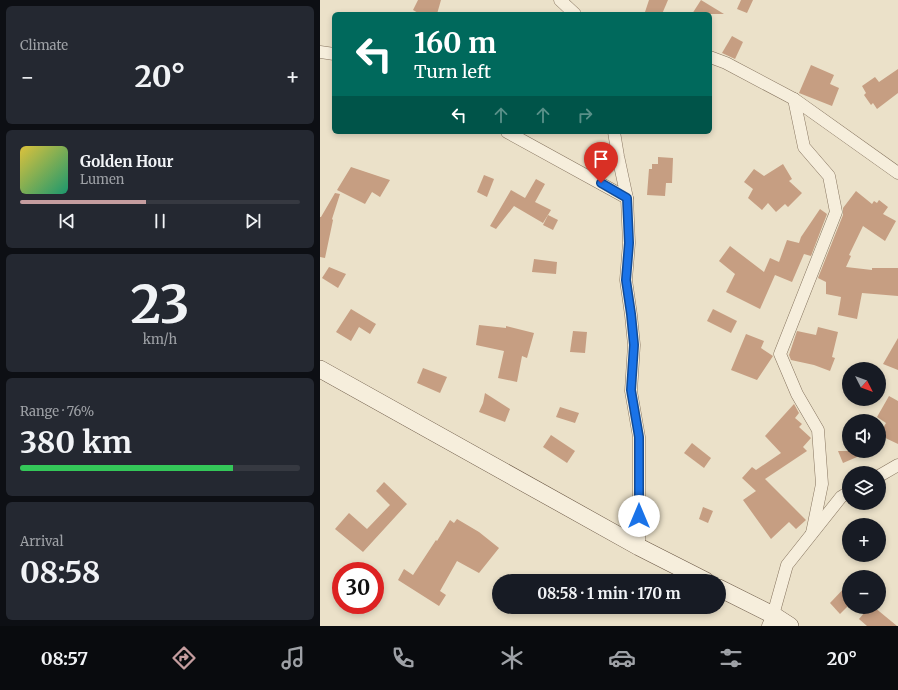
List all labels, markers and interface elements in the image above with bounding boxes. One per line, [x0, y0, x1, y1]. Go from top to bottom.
text: 160 m [414, 25, 496, 61]
icon: left [348, 28, 400, 80]
text: Climate [20, 37, 68, 54]
text: 20° [135, 57, 185, 95]
text: Turn left [414, 60, 491, 83]
text: − [20, 63, 35, 91]
text: + [285, 63, 300, 91]
icon: left [448, 104, 470, 126]
icon: ahead [490, 104, 512, 126]
icon: ahead [532, 104, 554, 126]
icon: right [574, 104, 596, 126]
pin [584, 142, 618, 183]
icon: arrive [590, 148, 612, 170]
text: Golden Hour [80, 152, 174, 171]
text: Lumen [80, 171, 124, 188]
icon: previous [56, 210, 78, 232]
icon: pause [149, 210, 171, 232]
icon: next [242, 210, 264, 232]
text: 23 [130, 272, 190, 337]
text: km/h [143, 331, 177, 348]
north arrow [842, 362, 886, 406]
map controls [842, 362, 886, 614]
text: Range · 76% [20, 403, 94, 420]
button: sound [842, 414, 886, 458]
text: 380 km [20, 423, 132, 461]
button: layers [842, 466, 886, 510]
position arrow [618, 495, 660, 537]
button: + [842, 518, 886, 562]
text: Arrival [20, 533, 63, 550]
text: 08:58 [20, 553, 100, 591]
speed limit sign: 30 [332, 562, 384, 614]
button: − [842, 570, 886, 614]
text: 08:58 · 1 min · 170 m [537, 584, 681, 603]
icon: directions [170, 644, 198, 672]
icon: music [279, 644, 307, 672]
icon: phone [389, 644, 417, 672]
icon: climate [498, 644, 526, 672]
icon: car [608, 644, 636, 672]
icon: filters [717, 644, 745, 672]
text: 08:57 [41, 647, 88, 670]
text: 20° [827, 647, 857, 670]

